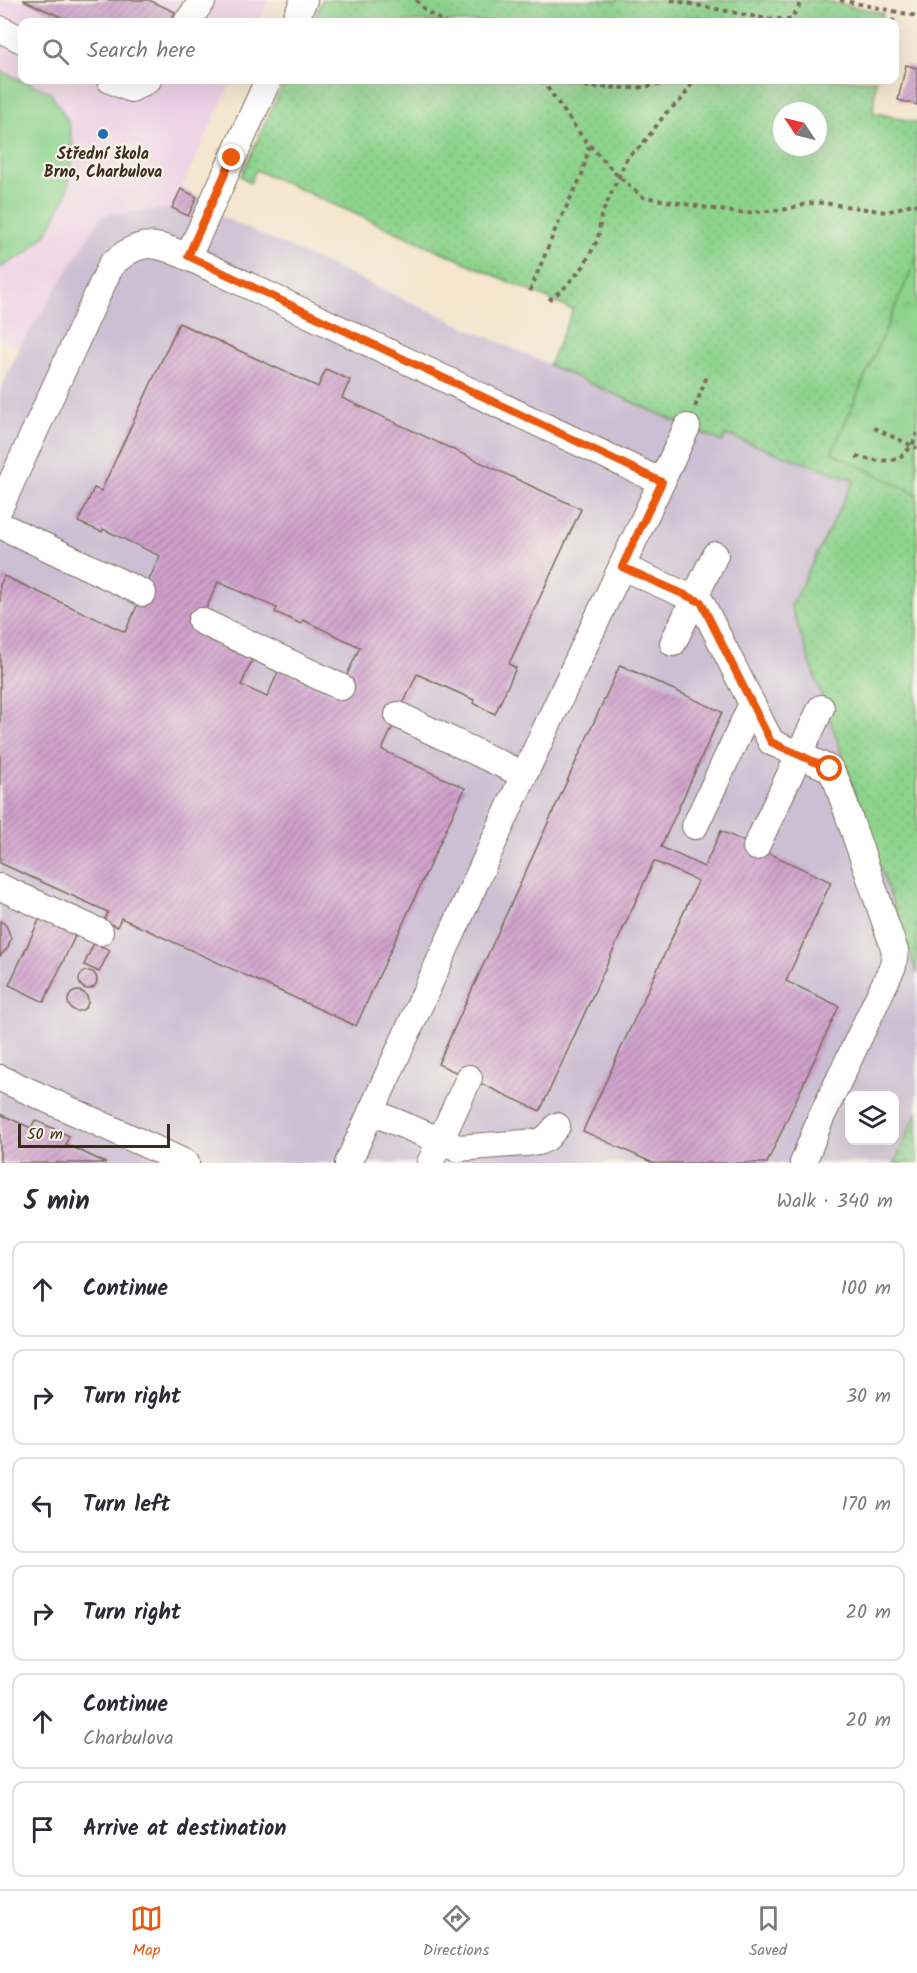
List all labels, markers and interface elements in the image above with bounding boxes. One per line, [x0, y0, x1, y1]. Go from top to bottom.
search box [18, 18, 899, 84]
text: Search here [87, 34, 195, 69]
icon: search [39, 35, 72, 68]
north arrow [773, 102, 827, 156]
marker: Střední škola Brno, Charbulova [96, 127, 110, 141]
place label: Střední škola Brno, Charbulova [44, 142, 162, 185]
route end [218, 144, 244, 170]
route start [816, 755, 842, 781]
map controls [845, 1091, 899, 1145]
button: layers [845, 1091, 899, 1145]
scale bar [18, 1121, 170, 1148]
text: 50 m [27, 1122, 63, 1147]
text: 5 min [24, 1181, 90, 1223]
text: Walk · 340 m [777, 1186, 893, 1218]
text: Continue [83, 1272, 168, 1307]
icon: ahead [26, 1273, 59, 1306]
text: 100 m [841, 1273, 891, 1305]
text: Turn right [83, 1380, 181, 1415]
icon: right [26, 1381, 59, 1414]
text: 30 m [846, 1381, 891, 1413]
text: Turn left [83, 1488, 170, 1523]
icon: left [26, 1489, 59, 1522]
text: 170 m [842, 1489, 891, 1521]
text: Turn right [83, 1596, 181, 1631]
icon: right [26, 1597, 59, 1630]
text: 20 m [845, 1597, 891, 1629]
text: Continue [83, 1688, 168, 1723]
icon: ahead [26, 1705, 59, 1738]
text: 20 m [845, 1705, 891, 1737]
text: Charbulova [83, 1723, 174, 1755]
text: Arrive at destination [83, 1812, 286, 1847]
icon: arrive [26, 1813, 59, 1846]
tab: Map [130, 1902, 163, 1963]
tab: Directions [423, 1902, 489, 1963]
tab: Saved [749, 1902, 787, 1963]

